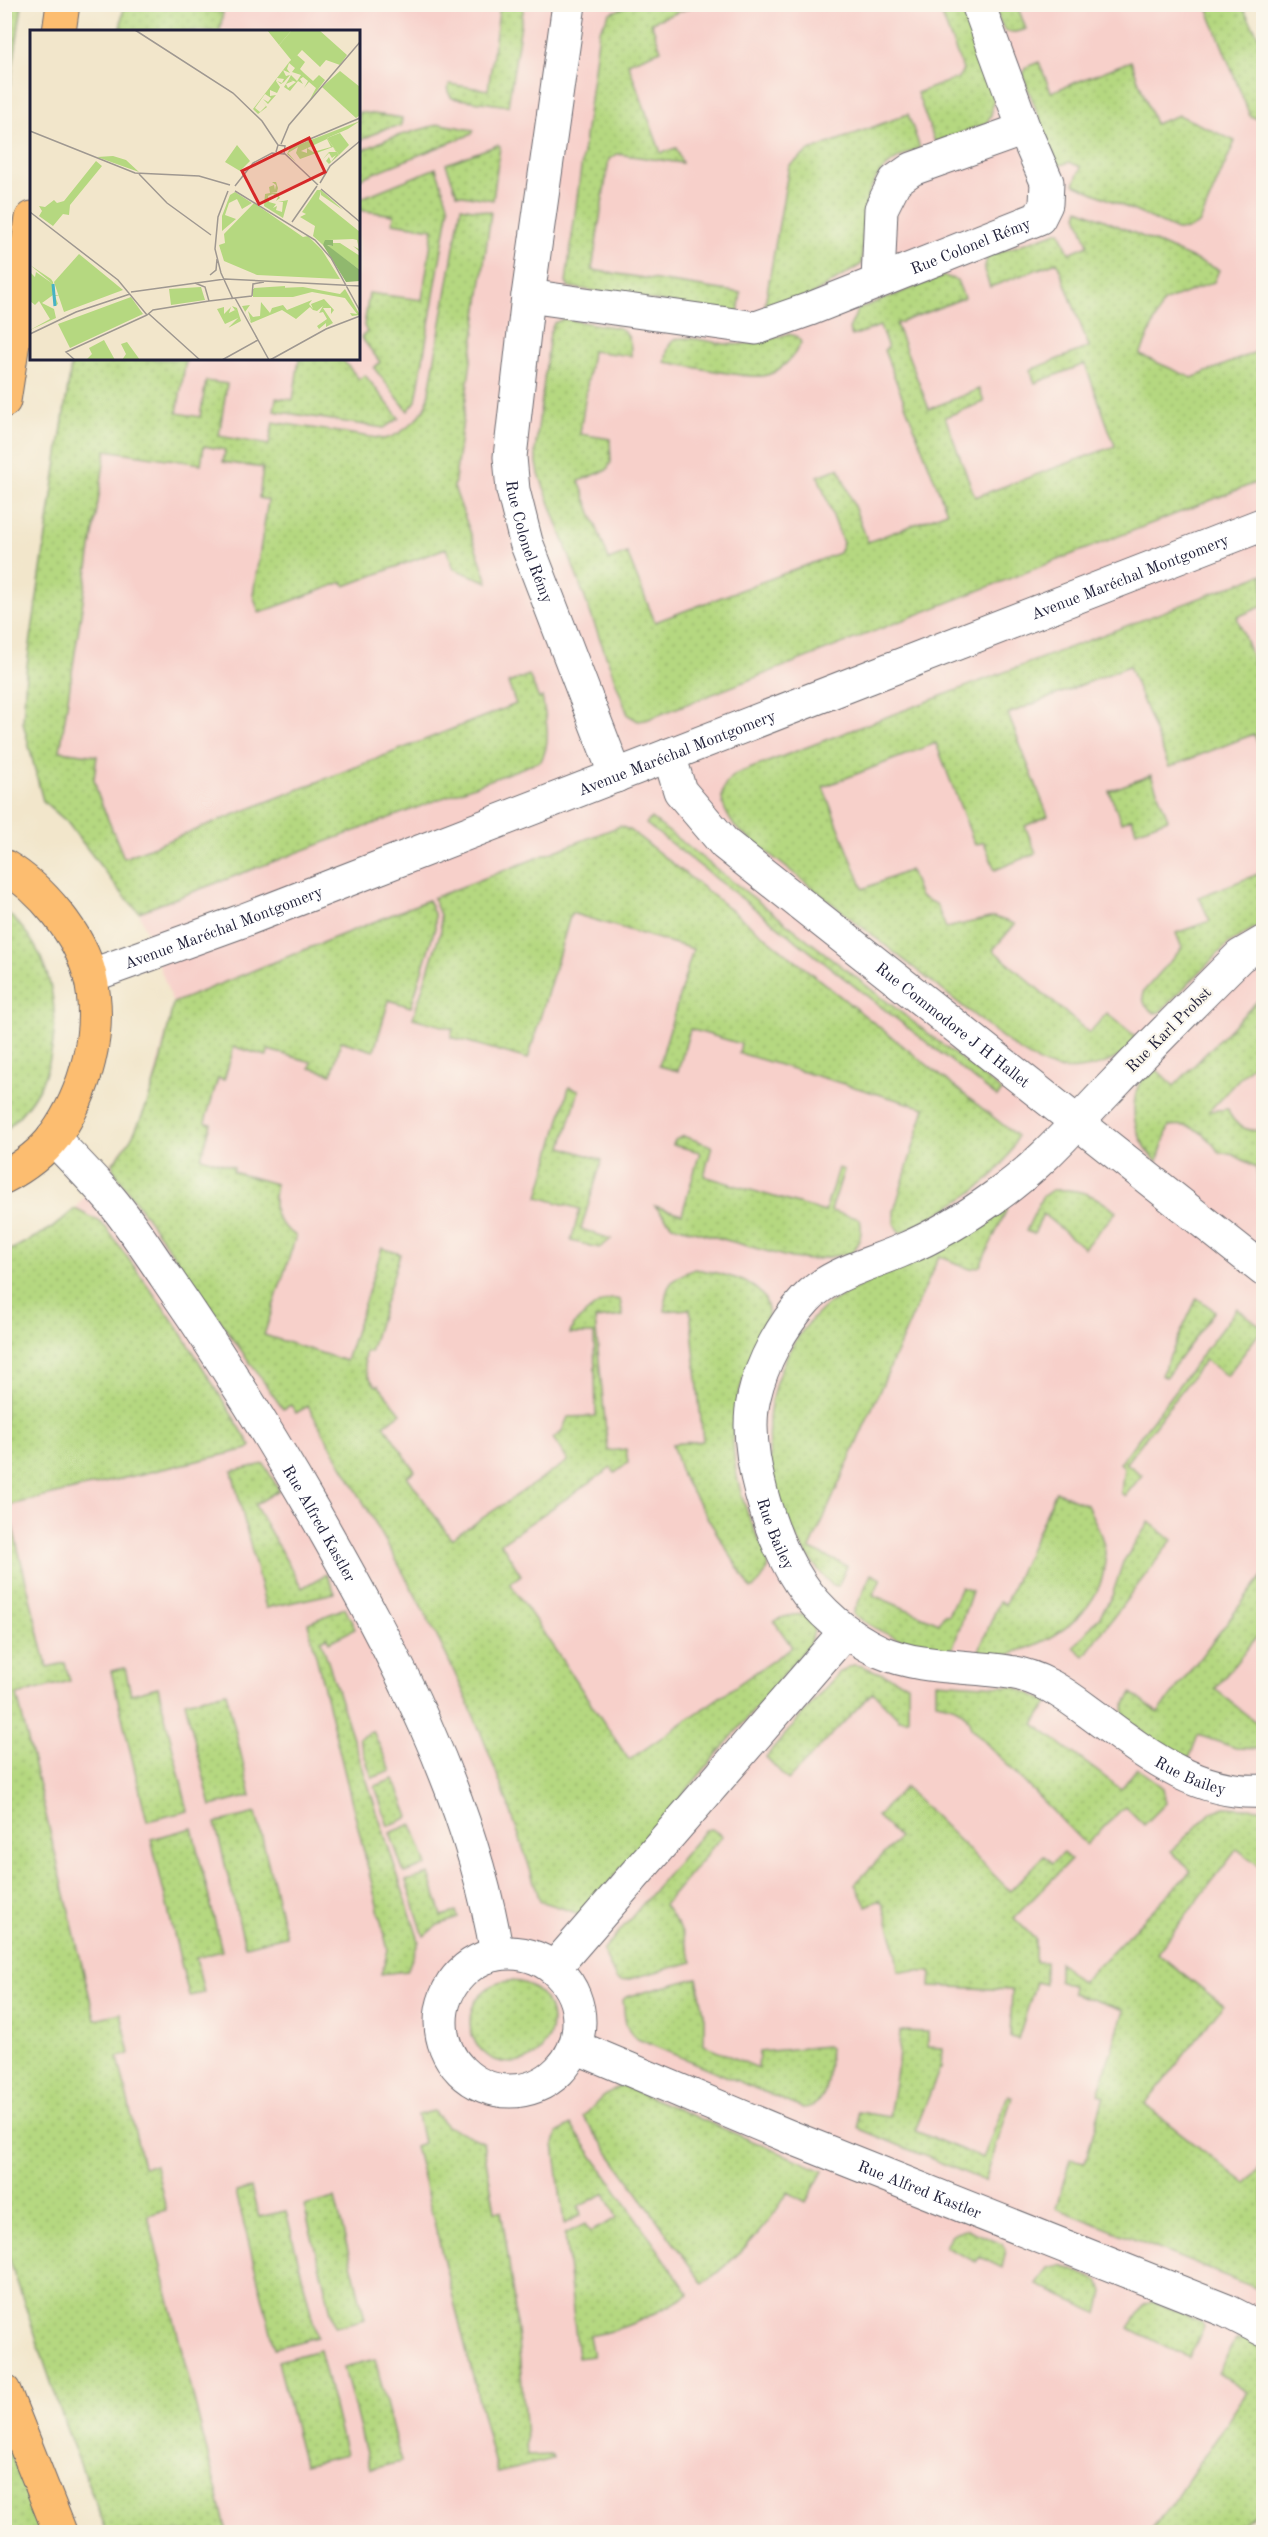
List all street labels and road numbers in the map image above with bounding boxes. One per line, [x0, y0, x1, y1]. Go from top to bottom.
street label: Rue Colonel Rémy [909, 216, 1034, 278]
street label: Rue Colonel Rémy [502, 480, 555, 606]
street label: Avenue Maréchal Montgomery [1030, 532, 1232, 624]
street label: Avenue Maréchal Montgomery [576, 708, 779, 799]
street label: Avenue Maréchal Montgomery [123, 884, 326, 973]
street label: Rue Commodore J H Hallet [872, 960, 1032, 1092]
street label: Rue Karl Probst [1124, 984, 1215, 1076]
street label: Rue Alfred Kastler [279, 1463, 358, 1586]
street label: Rue Bailey [753, 1497, 796, 1573]
street label: Rue Bailey [1152, 1755, 1228, 1799]
street label: Rue Alfred Kastler [855, 2159, 984, 2222]

